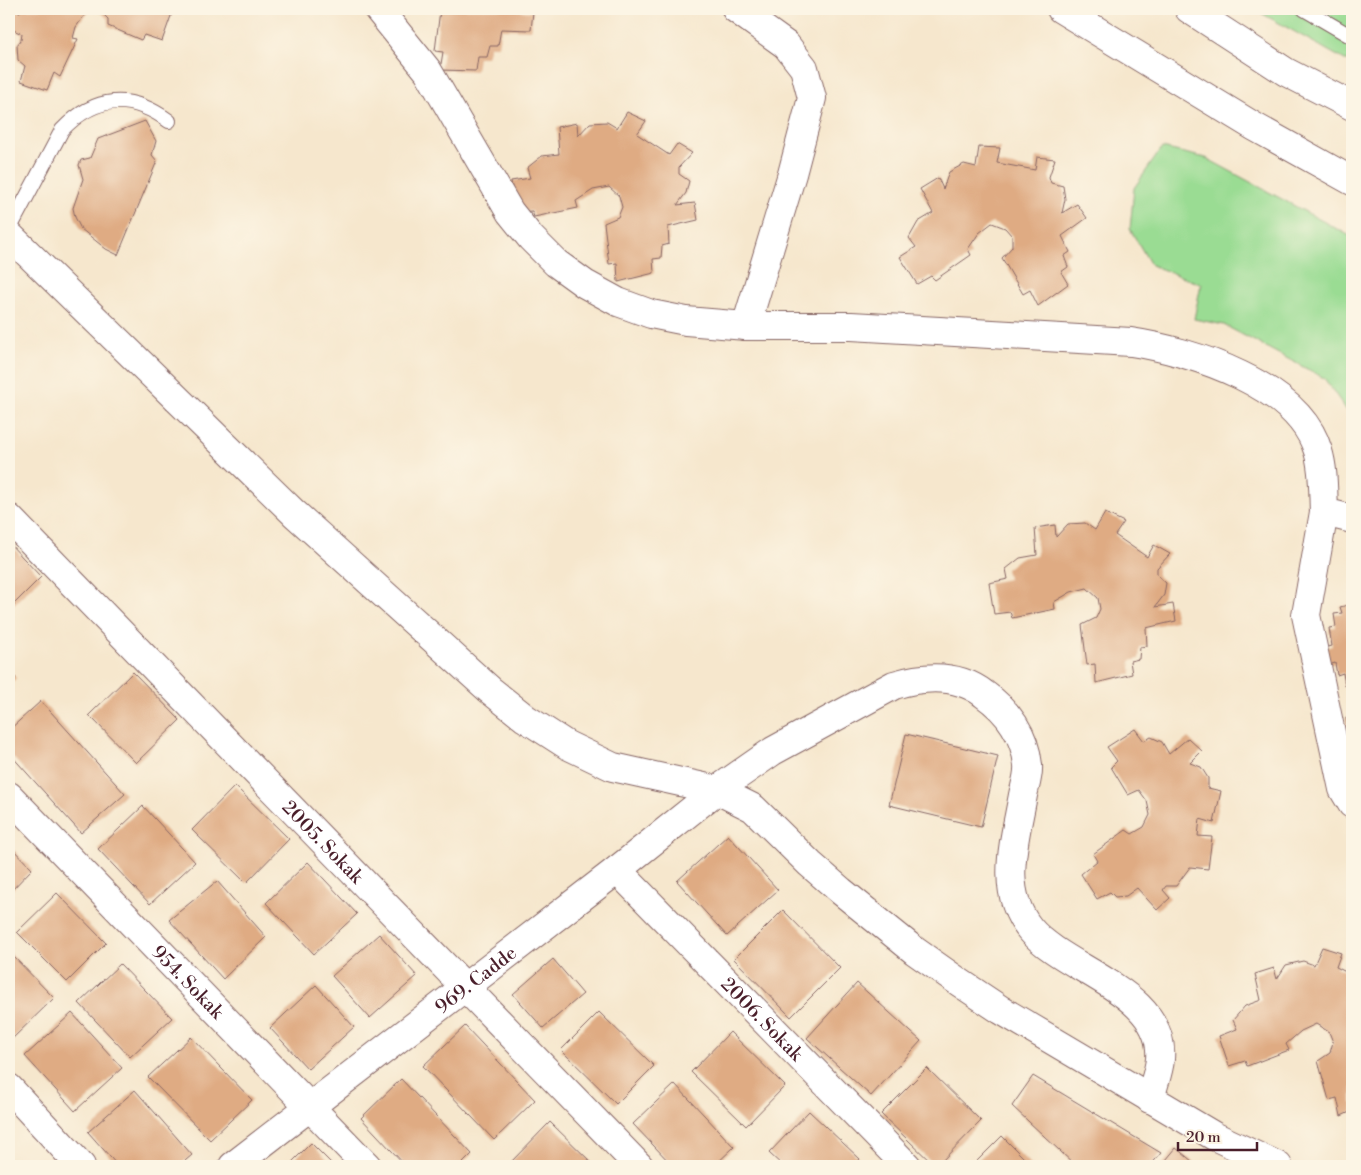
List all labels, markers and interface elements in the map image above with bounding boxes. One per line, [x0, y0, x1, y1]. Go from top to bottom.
street label: 2005. Sokak [277, 796, 369, 889]
street label: 954. Sokak [147, 940, 230, 1025]
street label: 969. Cadde [430, 941, 522, 1019]
street label: 2006. Sokak [716, 972, 809, 1067]
scale bar [1178, 1120, 1257, 1152]
text: 20 m [1186, 1128, 1221, 1147]

